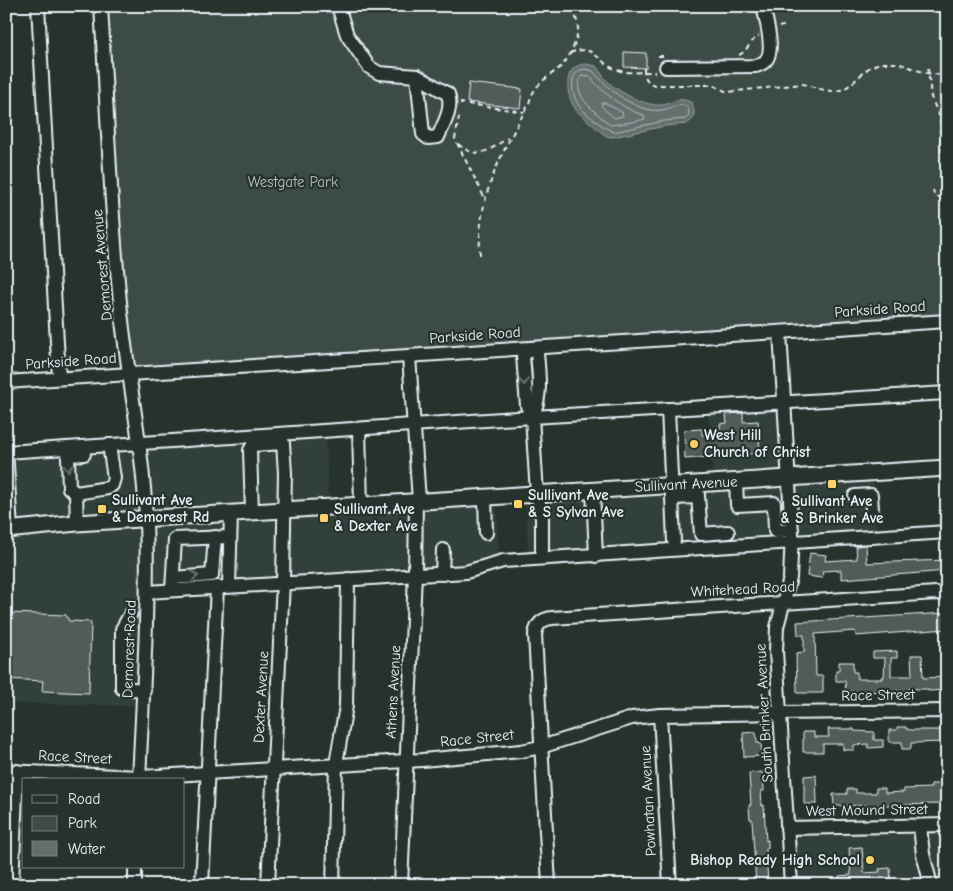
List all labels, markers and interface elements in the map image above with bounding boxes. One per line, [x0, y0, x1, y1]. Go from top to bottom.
park label: Westgate Park [248, 173, 339, 191]
street label: Demorest Avenue [88, 208, 116, 321]
street label: Parkside Road [834, 297, 926, 321]
street label: Parkside Road [429, 323, 521, 347]
street label: Parkside Road [25, 349, 117, 373]
one-way arrow [519, 378, 530, 386]
place label: West Hill Church of Christ [704, 426, 811, 461]
marker: West Hill Church of Christ [688, 438, 700, 450]
one-way arrow [63, 464, 74, 472]
street label: Sullivant Avenue [634, 472, 738, 496]
marker: Sullivant Ave & S Brinker Ave [826, 478, 838, 490]
place label: Sullivant Ave & S Sylvan Ave [528, 486, 624, 521]
place label: Sullivant Ave & Demorest Rd [112, 491, 209, 526]
place label: Sullivant Ave & S Brinker Ave [781, 492, 883, 527]
marker: Sullivant Ave & S Sylvan Ave [512, 498, 524, 510]
place label: Sullivant Ave & Dexter Ave [334, 500, 418, 535]
marker: Sullivant Ave & Demorest Rd [96, 503, 108, 515]
marker: Sullivant Ave & Dexter Ave [318, 512, 330, 524]
one-way arrow [191, 571, 199, 582]
street label: Whitehead Road [690, 577, 796, 601]
street label: Demorest Road [118, 600, 140, 698]
street label: South Brinker Avenue [751, 643, 777, 783]
street label: Athens Avenue [382, 644, 404, 739]
street label: Dexter Avenue [250, 650, 272, 743]
street label: Race Street [841, 685, 916, 705]
street label: Race Street [439, 725, 515, 751]
street label: Powhatan Avenue [636, 745, 660, 857]
street label: Race Street [38, 746, 113, 768]
legend [22, 778, 185, 868]
text: Road [68, 790, 100, 808]
street label: West Mound Street [806, 800, 929, 820]
text: Park [68, 814, 97, 832]
text: Water [68, 840, 105, 858]
place label: Bishop Ready High School [690, 851, 860, 869]
marker: Bishop Ready High School [864, 854, 876, 866]

